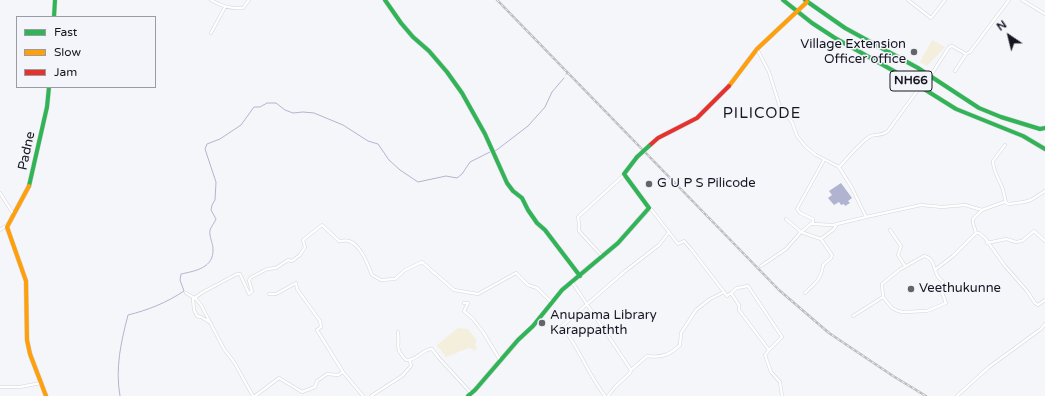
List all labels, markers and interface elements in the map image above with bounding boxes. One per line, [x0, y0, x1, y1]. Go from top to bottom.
legend [16, 16, 156, 88]
north arrow [989, 16, 1029, 56]
text: N [994, 18, 1009, 34]
text: Fast [54, 25, 77, 39]
place label: Village Extension Officer office [800, 37, 906, 68]
text: Slow [54, 45, 81, 59]
marker: Village Extension Officer office [909, 47, 919, 57]
text: Jam [54, 65, 77, 79]
road number: NH66 [890, 71, 932, 91]
district label: PILICODE [723, 105, 801, 123]
street label: Padne [15, 130, 39, 172]
place label: G U P S Pilicode [657, 176, 756, 192]
marker: G U P S Pilicode [644, 179, 654, 189]
place label: Veethukunne [919, 281, 1001, 297]
marker: Veethukunne [906, 284, 916, 294]
place label: Anupama Library Karappathth [550, 308, 657, 339]
marker: Anupama Library Karappathth [537, 318, 547, 328]

